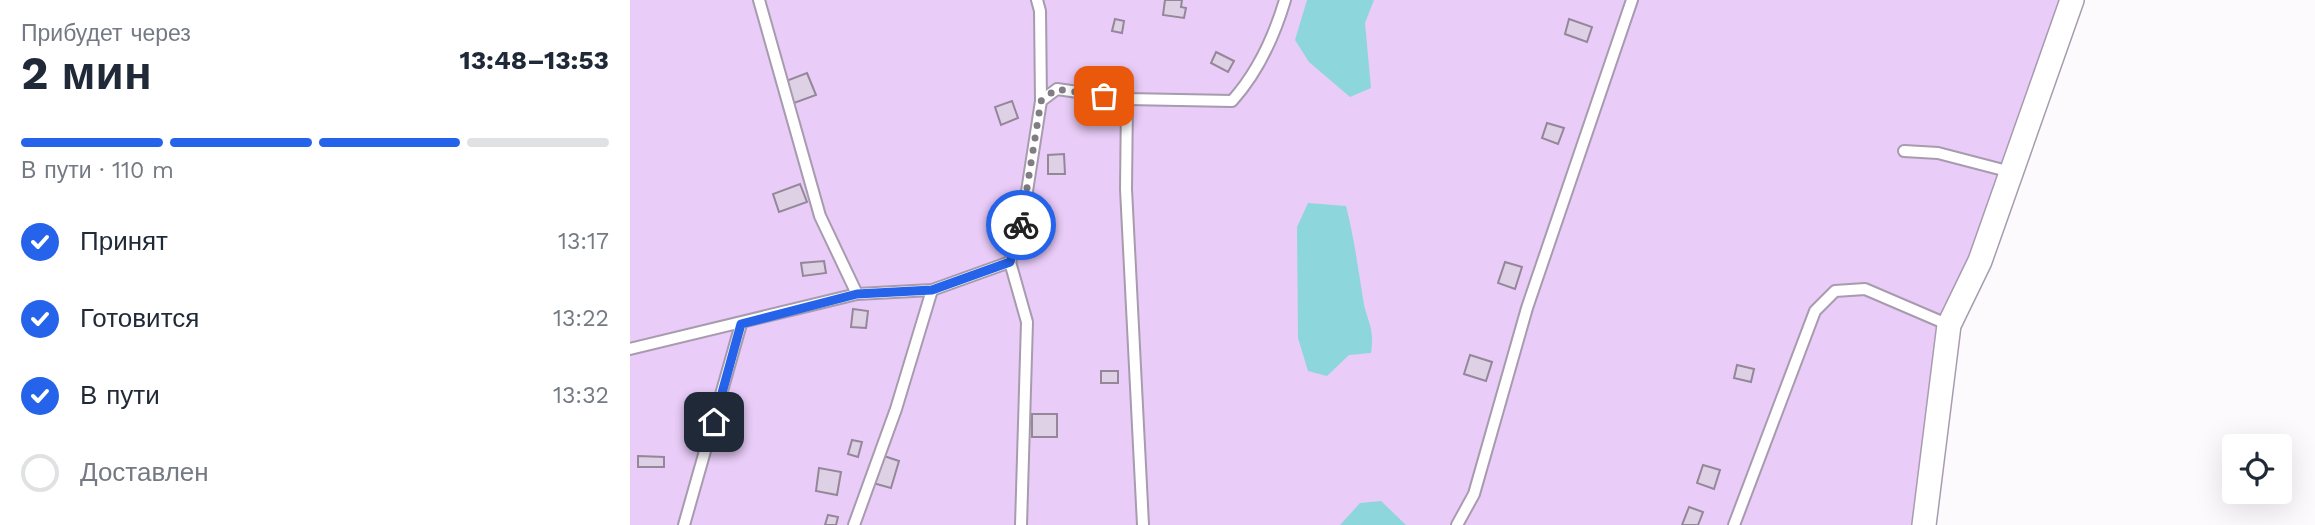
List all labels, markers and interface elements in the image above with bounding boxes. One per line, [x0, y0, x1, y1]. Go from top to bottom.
text: Прибудет через [21, 20, 191, 47]
text: 13:48–13:53 [459, 45, 609, 75]
text: 2 мин [21, 46, 152, 100]
pin [1074, 66, 1134, 126]
icon: bag [1085, 77, 1123, 115]
text: В пути · 110 m [21, 157, 174, 184]
courier [986, 190, 1056, 260]
icon: bike [1002, 206, 1040, 244]
icon: check [21, 223, 59, 261]
text: Принят [80, 226, 168, 256]
text: 13:17 [558, 228, 609, 255]
icon: check [21, 300, 59, 338]
text: Готовится [80, 303, 199, 333]
text: 13:22 [553, 305, 609, 332]
icon: check [21, 377, 59, 415]
text: В пути [80, 380, 160, 410]
text: 13:32 [553, 382, 609, 409]
pin [684, 392, 744, 452]
icon: home [695, 403, 733, 441]
map controls [2222, 434, 2292, 504]
button: locate [2222, 434, 2292, 504]
text: Доставлен [80, 457, 209, 487]

